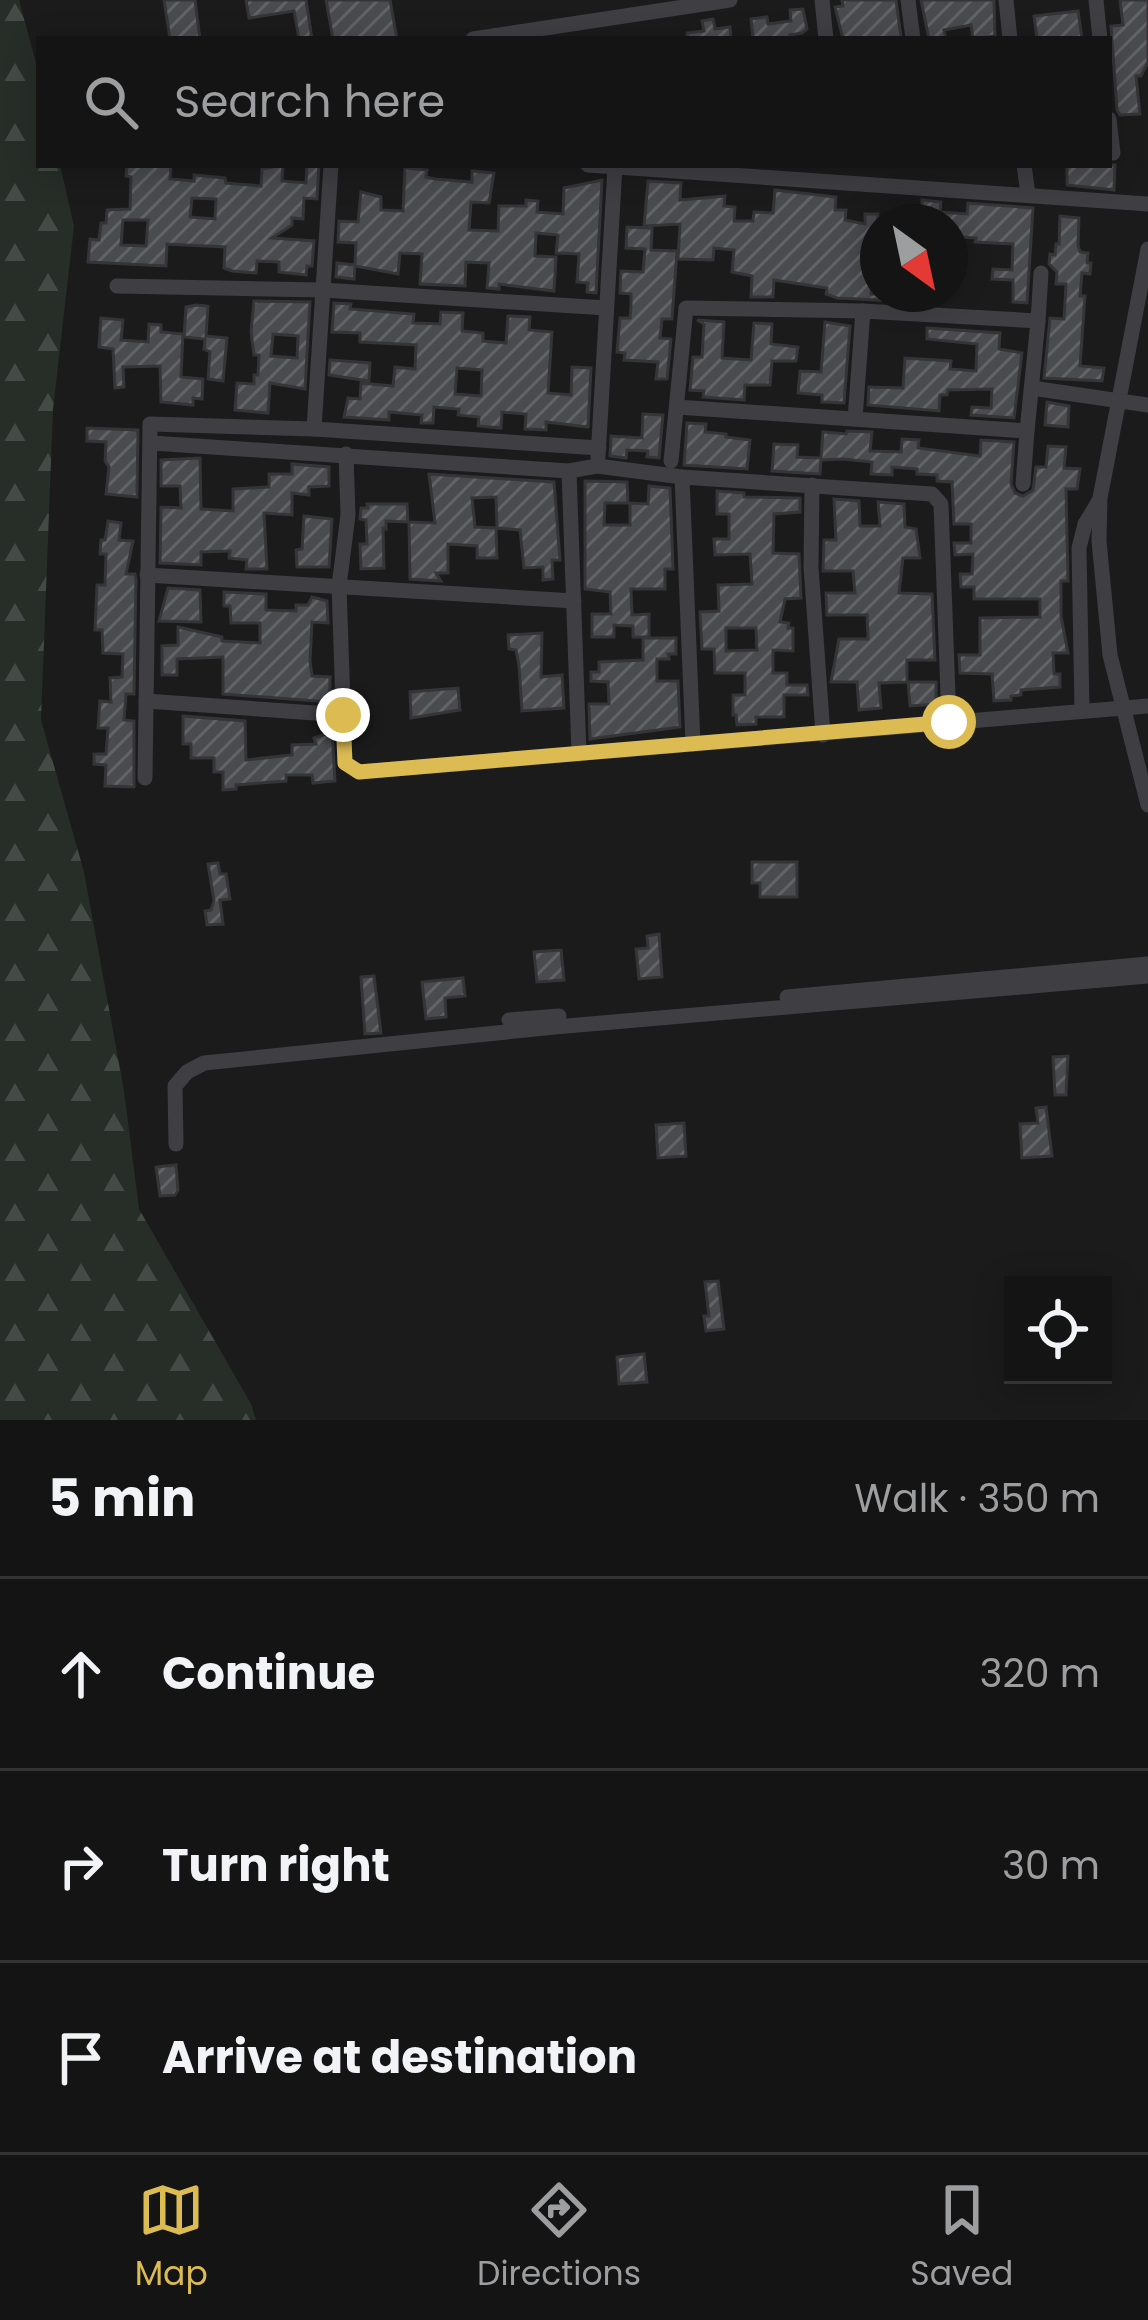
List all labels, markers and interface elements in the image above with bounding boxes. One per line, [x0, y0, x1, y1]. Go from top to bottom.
search box [36, 36, 1112, 168]
icon: search [78, 69, 144, 135]
text: Search here [174, 70, 445, 133]
north arrow [860, 204, 968, 312]
route end [316, 688, 370, 742]
route start [922, 695, 976, 749]
map controls [1004, 1276, 1112, 1384]
button: locate [1004, 1276, 1112, 1384]
text: 5 min [48, 1462, 195, 1534]
text: Walk · 350 m [854, 1471, 1100, 1526]
icon: ahead [48, 1641, 114, 1707]
text: Continue [162, 1642, 375, 1705]
text: 320 m [980, 1646, 1100, 1701]
icon: right [48, 1833, 114, 1899]
text: Turn right [162, 1834, 390, 1897]
text: 30 m [1002, 1838, 1100, 1893]
icon: arrive [48, 2025, 114, 2091]
text: Arrive at destination [162, 2026, 637, 2089]
tab: Map [135, 2177, 208, 2299]
tab: Directions [477, 2177, 641, 2299]
tab: Saved [910, 2177, 1013, 2299]

